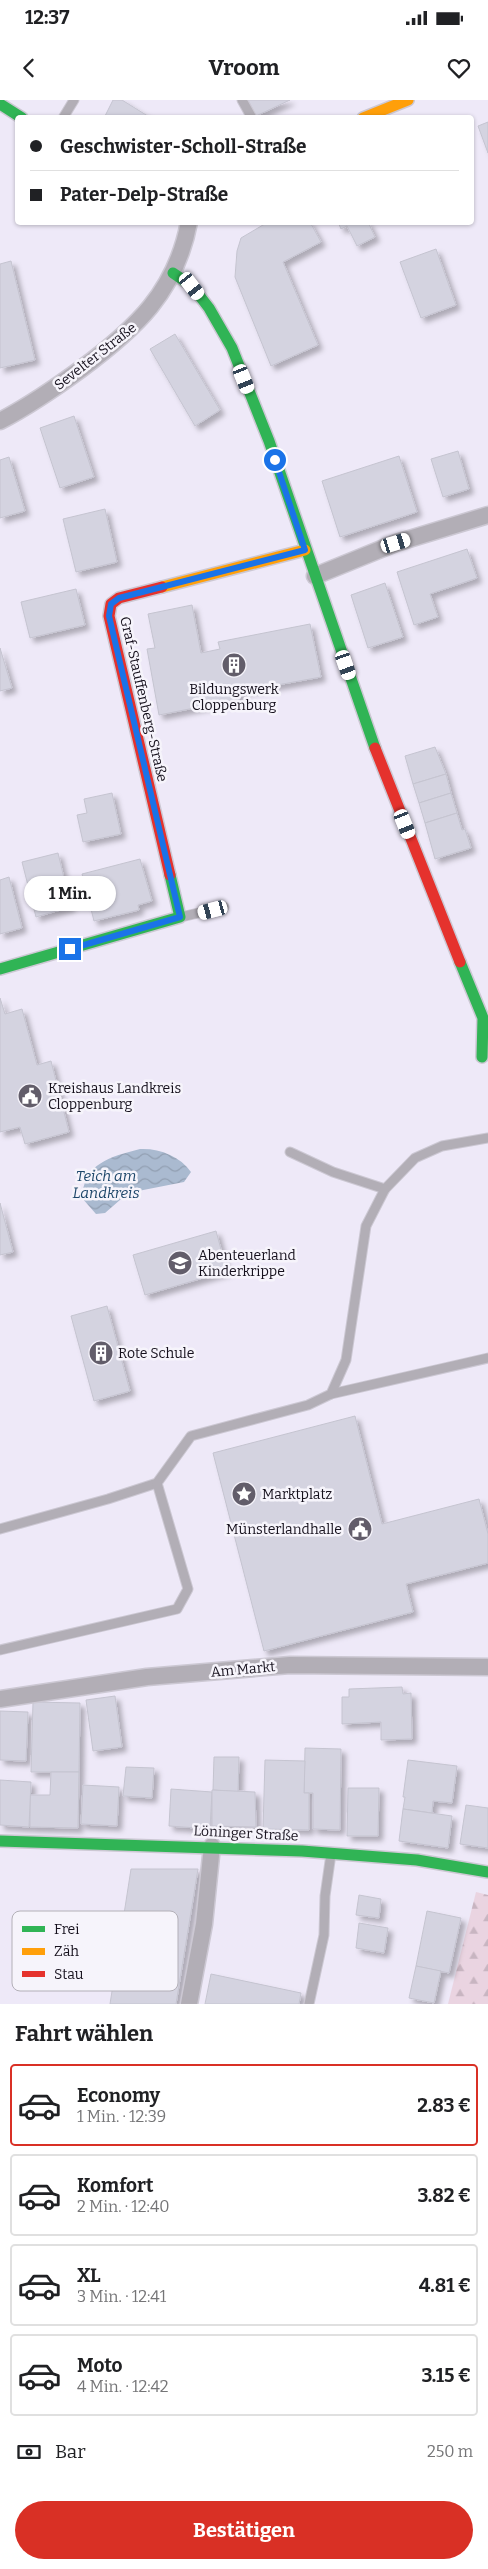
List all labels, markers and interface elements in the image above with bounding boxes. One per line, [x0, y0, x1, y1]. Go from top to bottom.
text: 12:37 [25, 6, 70, 29]
icon: back [15, 54, 43, 82]
text: Vroom [208, 54, 280, 81]
icon: heart [445, 54, 473, 82]
text: Geschwister-Scholl-Straße [60, 135, 306, 158]
text: Pater-Delp-Straße [60, 183, 228, 206]
car [176, 270, 207, 302]
street label: Sevelter Straße [51, 319, 140, 394]
car [231, 362, 256, 396]
route start [264, 449, 286, 471]
car [379, 531, 412, 555]
street label: Graf-Stauffenberg-Straße [116, 615, 171, 783]
car [334, 648, 357, 682]
building icon: Bildungswerk Cloppenburg [221, 652, 247, 678]
place label: Bildungswerk Cloppenburg [189, 681, 279, 714]
car [392, 807, 417, 841]
callout: 1 Min. [24, 876, 116, 912]
text: 1 Min. [48, 884, 92, 903]
car [196, 899, 229, 921]
route end [59, 938, 81, 960]
place label: Kreishaus Landkreis Cloppenburg [48, 1080, 181, 1113]
public building icon: Kreishaus Landkreis Cloppenburg [17, 1083, 43, 1109]
water label: Teich am Landkreis [72, 1167, 140, 1202]
place label: Abenteuerland Kinderkrippe [198, 1247, 296, 1280]
school or university icon: Abenteuerland Kinderkrippe [167, 1250, 193, 1276]
building icon: Rote Schule [88, 1340, 114, 1366]
place label: Rote Schule [118, 1345, 195, 1362]
place icon: Marktplatz [231, 1481, 257, 1507]
place label: Marktplatz [262, 1486, 333, 1503]
public building icon: Münsterlandhalle [347, 1516, 373, 1542]
place label: Münsterlandhalle [226, 1521, 342, 1538]
street label: Am Markt [210, 1658, 276, 1681]
street label: Löninger Straße [193, 1822, 299, 1845]
legend [12, 1911, 178, 1991]
text: Frei [54, 1921, 79, 1938]
text: Zäh [54, 1943, 79, 1960]
text: Stau [54, 1966, 84, 1983]
text: Fahrt wählen [15, 2020, 153, 2047]
icon: car [17, 2083, 62, 2128]
text: Economy [77, 2084, 160, 2107]
text: 2.83 € [417, 2094, 471, 2117]
text: 1 Min. · 12:39 [77, 2107, 166, 2126]
icon: car [17, 2173, 62, 2218]
text: Komfort [77, 2174, 153, 2197]
text: 3.82 € [418, 2184, 471, 2207]
text: 2 Min. · 12:40 [77, 2197, 170, 2216]
icon: car [17, 2263, 62, 2308]
text: XL [77, 2264, 101, 2287]
text: 4.81 € [419, 2274, 471, 2297]
text: 3 Min. · 12:41 [77, 2287, 166, 2306]
icon: car [17, 2353, 62, 2398]
text: Moto [77, 2354, 123, 2377]
text: 3.15 € [421, 2364, 471, 2387]
text: 4 Min. · 12:42 [77, 2377, 169, 2396]
icon: cash [15, 2438, 43, 2466]
text: Bar [55, 2440, 86, 2463]
text: 250 m [427, 2442, 473, 2461]
button: Bestätigen [15, 2501, 473, 2559]

